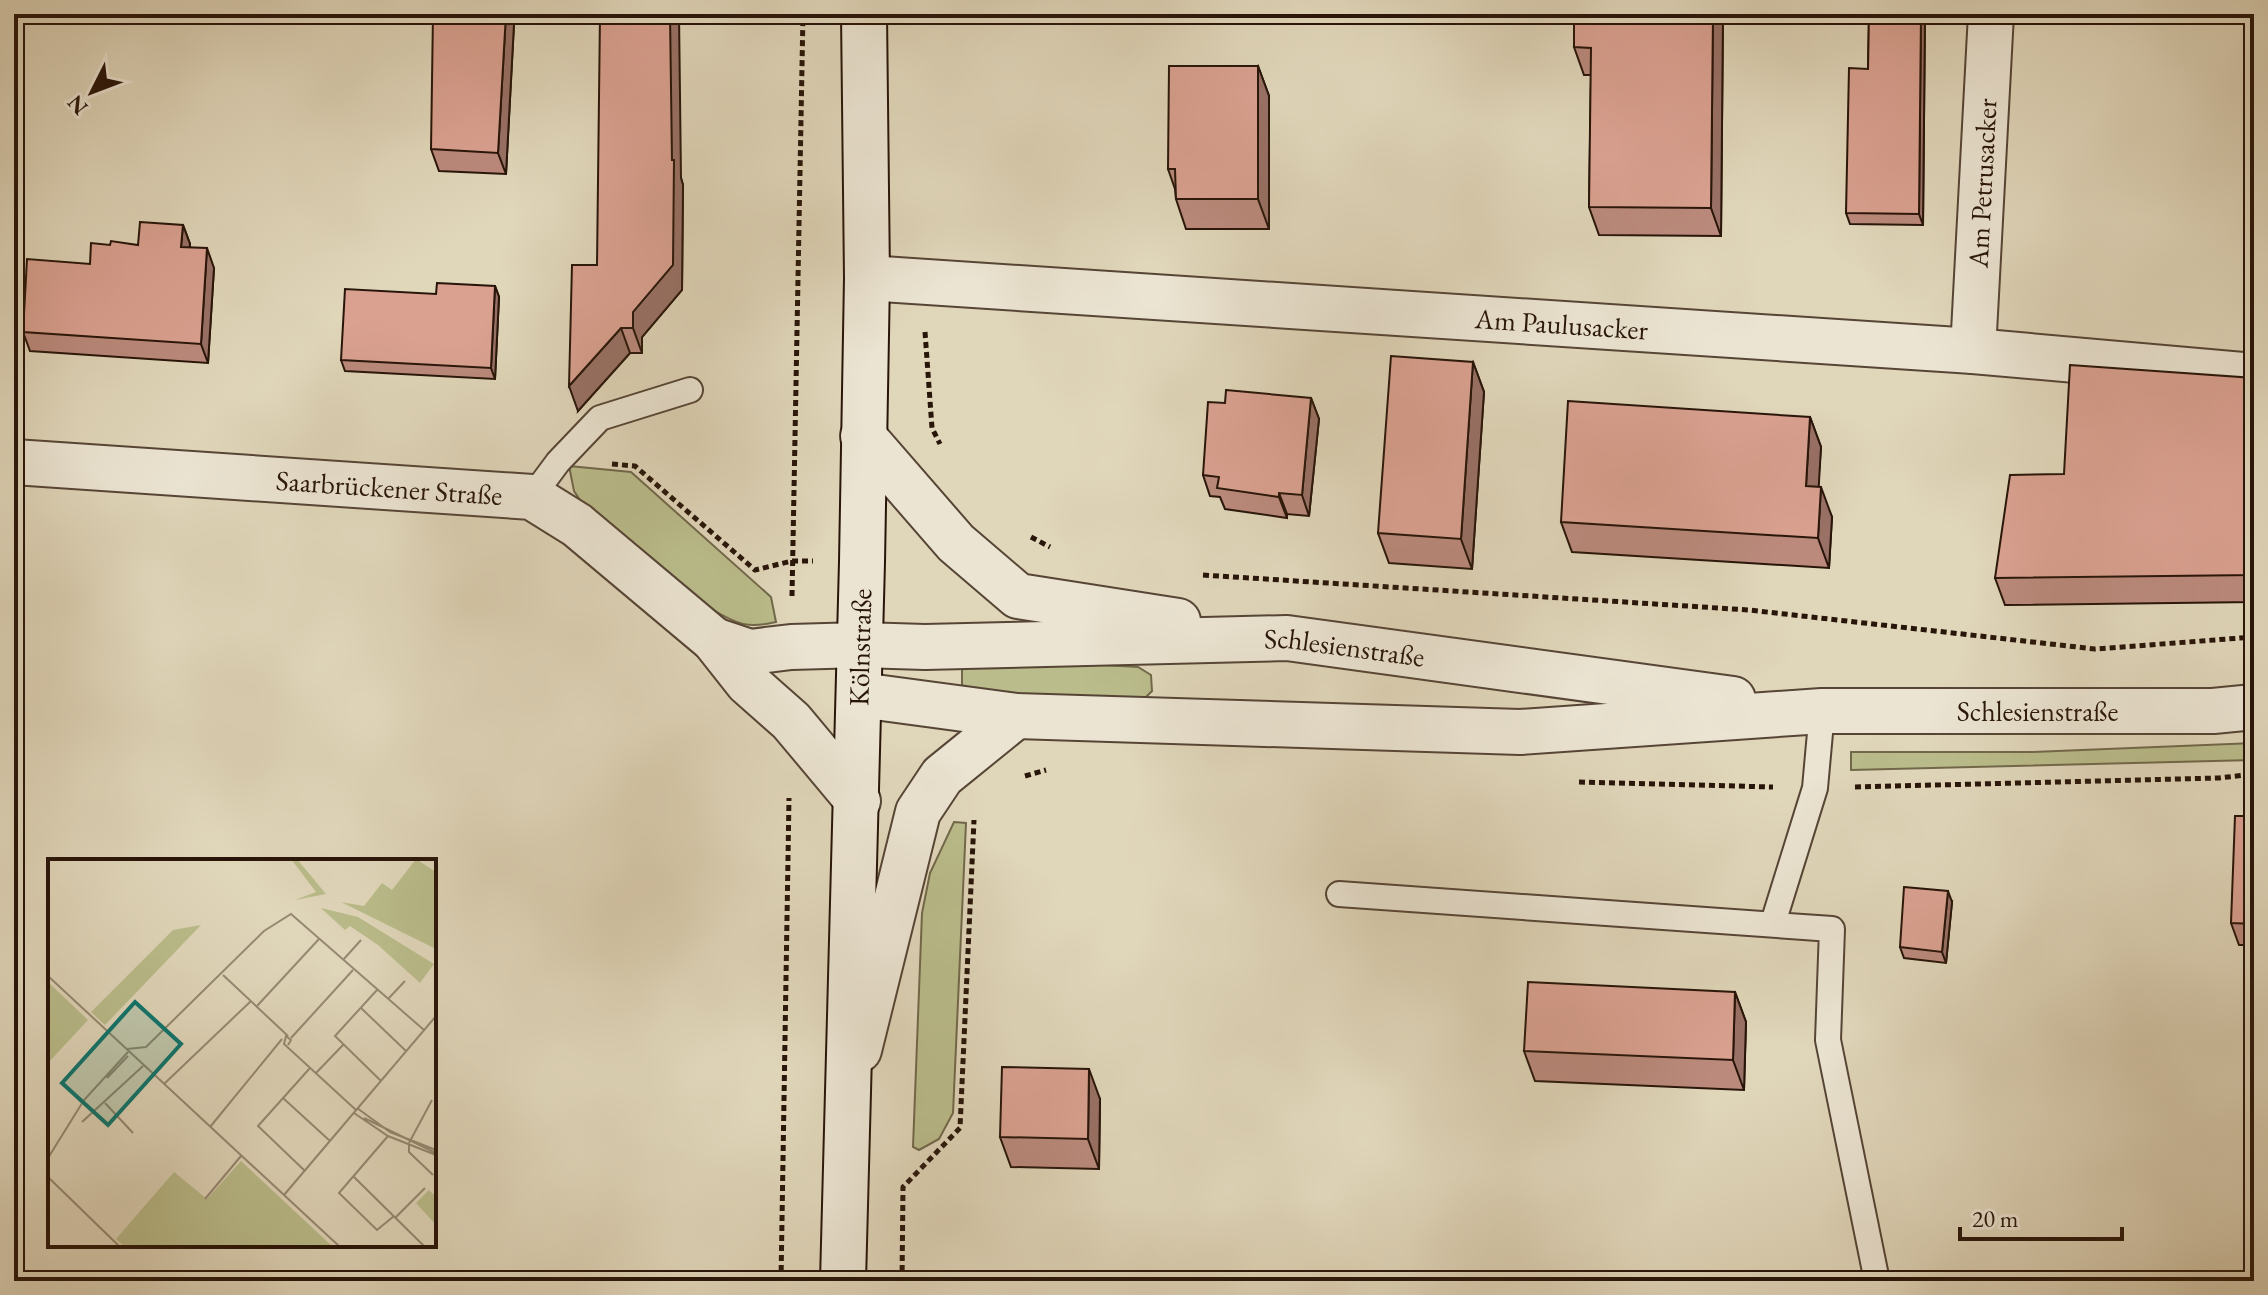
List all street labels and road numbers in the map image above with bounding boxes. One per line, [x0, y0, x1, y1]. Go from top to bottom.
street label: Am Petrusacker [1959, 97, 2004, 270]
street label: Am Paulusacker [1473, 300, 1650, 348]
street label: Saarbrückener Straße [275, 462, 504, 513]
street label: Kölnstraße [840, 588, 879, 706]
street label: Schlesienstraße [1264, 620, 1427, 675]
street label: Schlesienstraße [1957, 693, 2118, 729]

